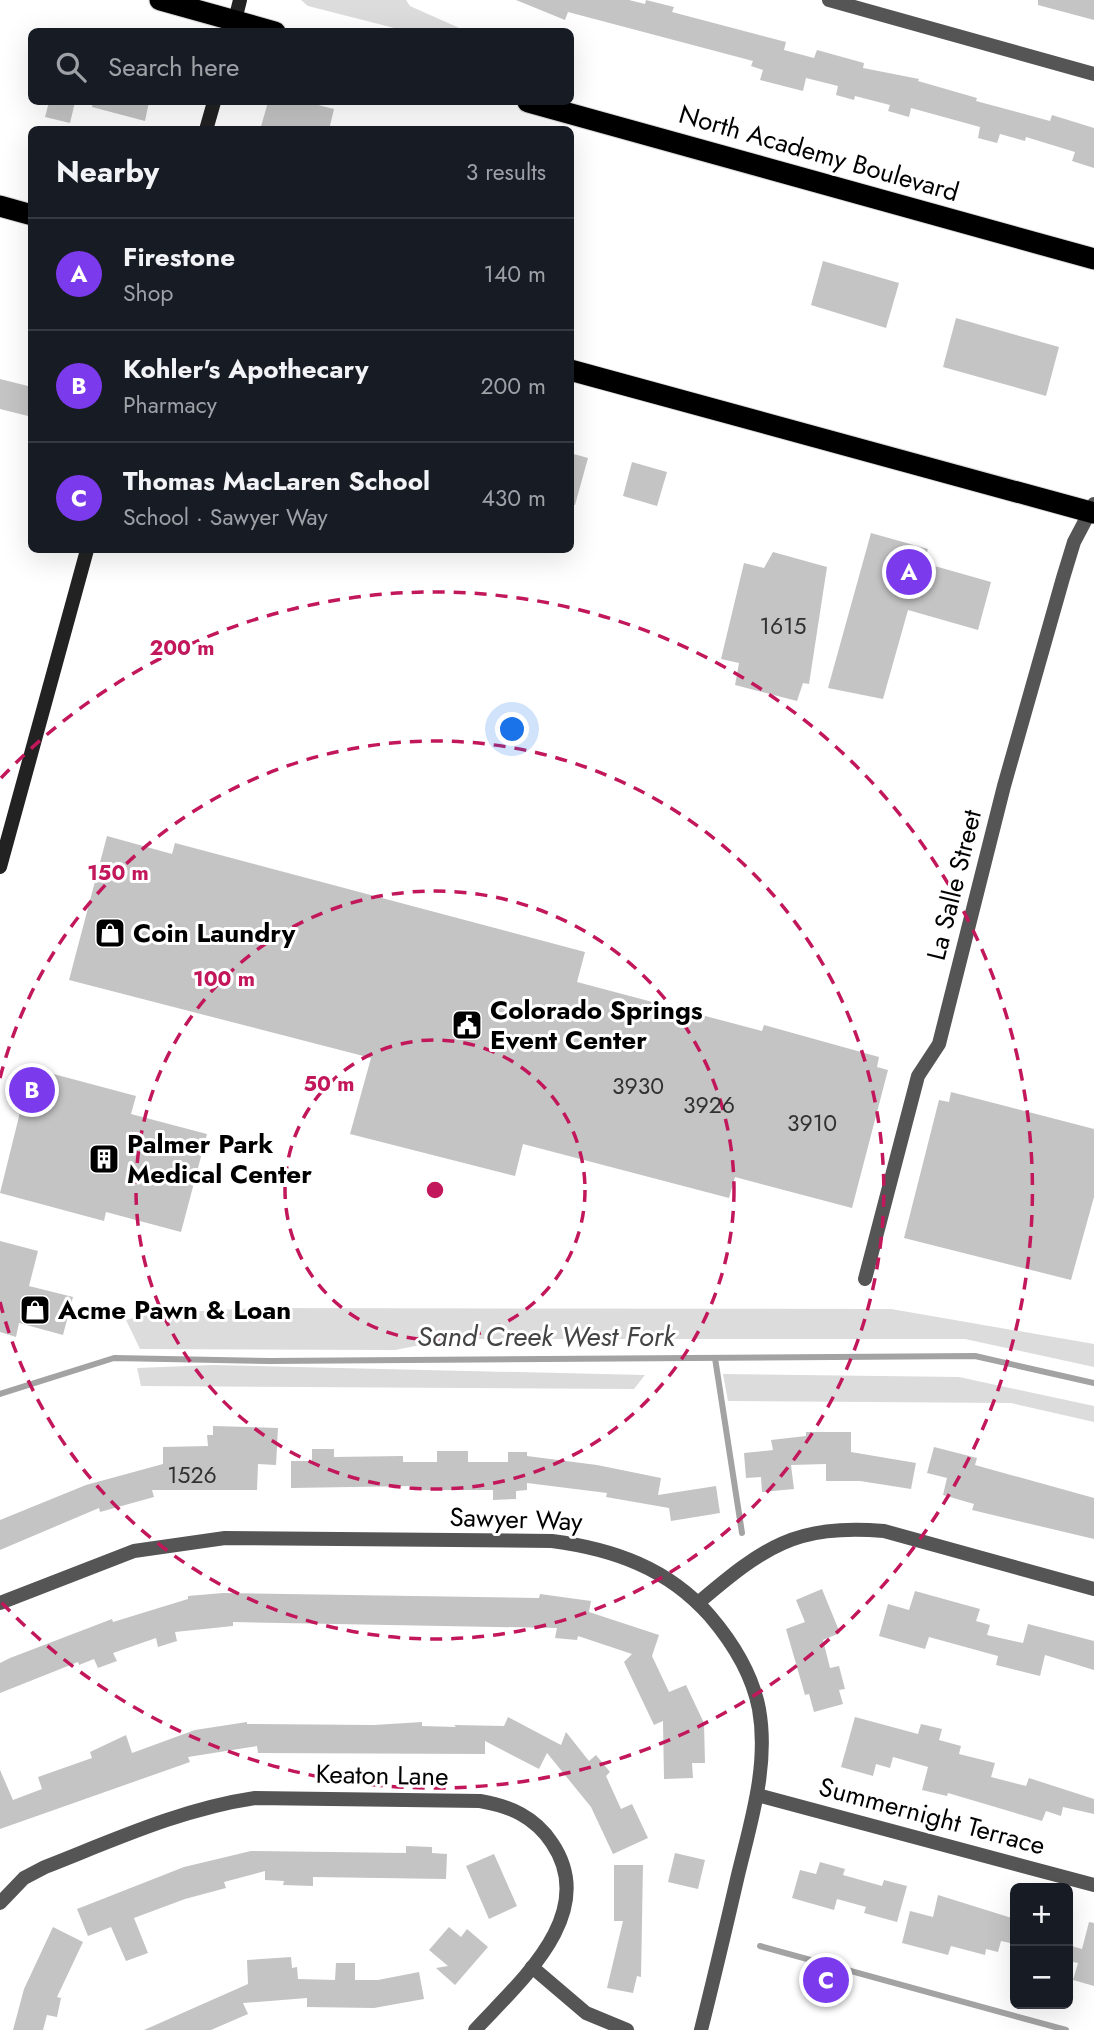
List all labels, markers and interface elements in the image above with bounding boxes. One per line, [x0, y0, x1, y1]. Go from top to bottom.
search box [28, 28, 574, 105]
icon: search [52, 48, 90, 86]
text: Search here [108, 48, 240, 86]
street label: North Academy Boulevard [675, 95, 963, 211]
text: Nearby [56, 150, 159, 193]
text: 3 results [466, 155, 546, 189]
text: Firestone [123, 238, 235, 276]
text: A [71, 257, 87, 291]
text: 140 m [484, 257, 546, 291]
text: Shop [123, 276, 173, 310]
text: Kohler's Apothecary [123, 350, 369, 388]
text: B [71, 369, 87, 403]
text: 200 m [480, 369, 546, 403]
text: Pharmacy [123, 388, 217, 422]
text: Thomas MacLaren School [123, 462, 430, 500]
text: C [71, 481, 87, 515]
text: 430 m [481, 481, 546, 515]
text: School · Sawyer Way [123, 500, 328, 534]
pin: A [886, 546, 932, 598]
house number: 1615 [760, 609, 806, 643]
text: 200 m [149, 633, 215, 663]
your location [495, 712, 529, 746]
street label: La Salle Street [917, 805, 991, 964]
text: 150 m [87, 858, 149, 888]
place label: Coin Laundry [133, 914, 296, 952]
shop icon: Coin Laundry [93, 916, 127, 950]
text: 100 m [193, 964, 255, 994]
place label: Colorado Springs Event Center [490, 991, 703, 1059]
public building icon: Colorado Springs Event Center [450, 1008, 484, 1042]
pin: B [9, 1064, 55, 1116]
text: 50 m [304, 1069, 354, 1099]
house number: 3930 [612, 1069, 664, 1103]
house number: 3926 [683, 1088, 735, 1122]
house number: 3910 [787, 1106, 837, 1140]
place label: Palmer Park Medical Center [127, 1125, 312, 1193]
building icon: Palmer Park Medical Center [87, 1142, 121, 1176]
centre of rings [423, 1178, 447, 1202]
place label: Acme Pawn & Loan [57, 1291, 291, 1329]
shop icon: Acme Pawn & Loan [18, 1293, 52, 1327]
water label: Sand Creek West Fork [417, 1316, 676, 1357]
house number: 1526 [167, 1458, 217, 1492]
street label: Sawyer Way [449, 1498, 584, 1540]
street label: Keaton Lane [315, 1755, 449, 1795]
street label: Summernight Terrace [815, 1768, 1049, 1864]
map controls [1010, 1883, 1073, 2009]
button: + [1010, 1883, 1073, 1946]
button: − [1010, 1946, 1073, 2009]
pin: C [803, 1954, 849, 2006]

